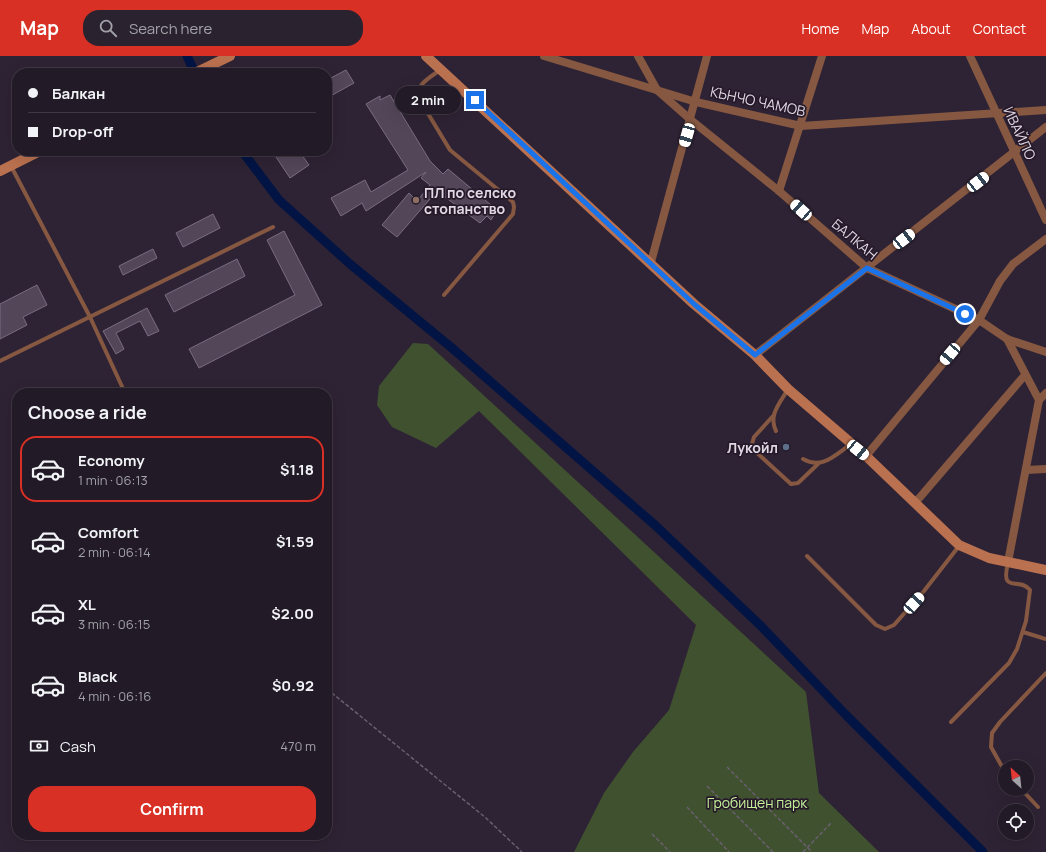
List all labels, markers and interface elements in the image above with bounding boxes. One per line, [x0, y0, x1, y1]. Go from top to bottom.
search box [83, 10, 363, 46]
text: Map [20, 15, 59, 41]
icon: search [97, 17, 119, 39]
text: Search here [129, 18, 212, 39]
text: Home [802, 19, 839, 38]
text: Map [861, 19, 889, 38]
text: About [911, 19, 951, 38]
text: Contact [973, 19, 1026, 38]
street label: КЪНЧО ЧАМОВ [709, 82, 808, 120]
text: Балкан [52, 83, 105, 104]
callout: 2 min [395, 86, 461, 114]
text: 2 min [411, 91, 445, 109]
route end [466, 91, 484, 109]
street label: ИВАЙЛО [999, 103, 1041, 163]
text: Drop-off [52, 121, 113, 142]
car [678, 122, 696, 148]
car [965, 170, 991, 194]
place label: ПЛ по селско стопанство [424, 183, 516, 218]
marker: ПЛ по селско стопанство [411, 195, 421, 205]
car [788, 198, 814, 222]
street label: БАЛКАН [828, 214, 882, 264]
car [891, 227, 917, 251]
route start [956, 305, 974, 323]
car [938, 341, 962, 367]
text: Choose a ride [28, 400, 147, 424]
place label: Лукойл [727, 438, 778, 457]
car [845, 438, 871, 462]
marker: Лукойл [781, 442, 791, 452]
text: Economy [78, 450, 145, 471]
icon: car [30, 451, 66, 487]
text: $1.18 [280, 459, 314, 480]
text: 1 min · 06:13 [78, 471, 148, 489]
text: Comfort [78, 522, 139, 543]
icon: car [30, 523, 66, 559]
text: $1.59 [276, 531, 314, 552]
text: 2 min · 06:14 [78, 543, 151, 561]
car [902, 590, 926, 616]
text: XL [78, 594, 96, 615]
icon: car [30, 595, 66, 631]
text: $2.00 [271, 603, 314, 624]
text: 3 min · 06:15 [78, 615, 150, 633]
text: Black [78, 666, 117, 687]
icon: car [30, 667, 66, 703]
text: $0.92 [272, 675, 314, 696]
text: 4 min · 06:16 [78, 687, 151, 705]
icon: cash [28, 735, 50, 757]
text: Cash [60, 736, 96, 757]
text: 470 m [280, 737, 316, 755]
north arrow [998, 760, 1034, 796]
map controls [998, 760, 1034, 840]
button: Confirm [28, 786, 316, 832]
park label: Гробищен парк [707, 793, 808, 812]
button: locate [998, 804, 1034, 840]

